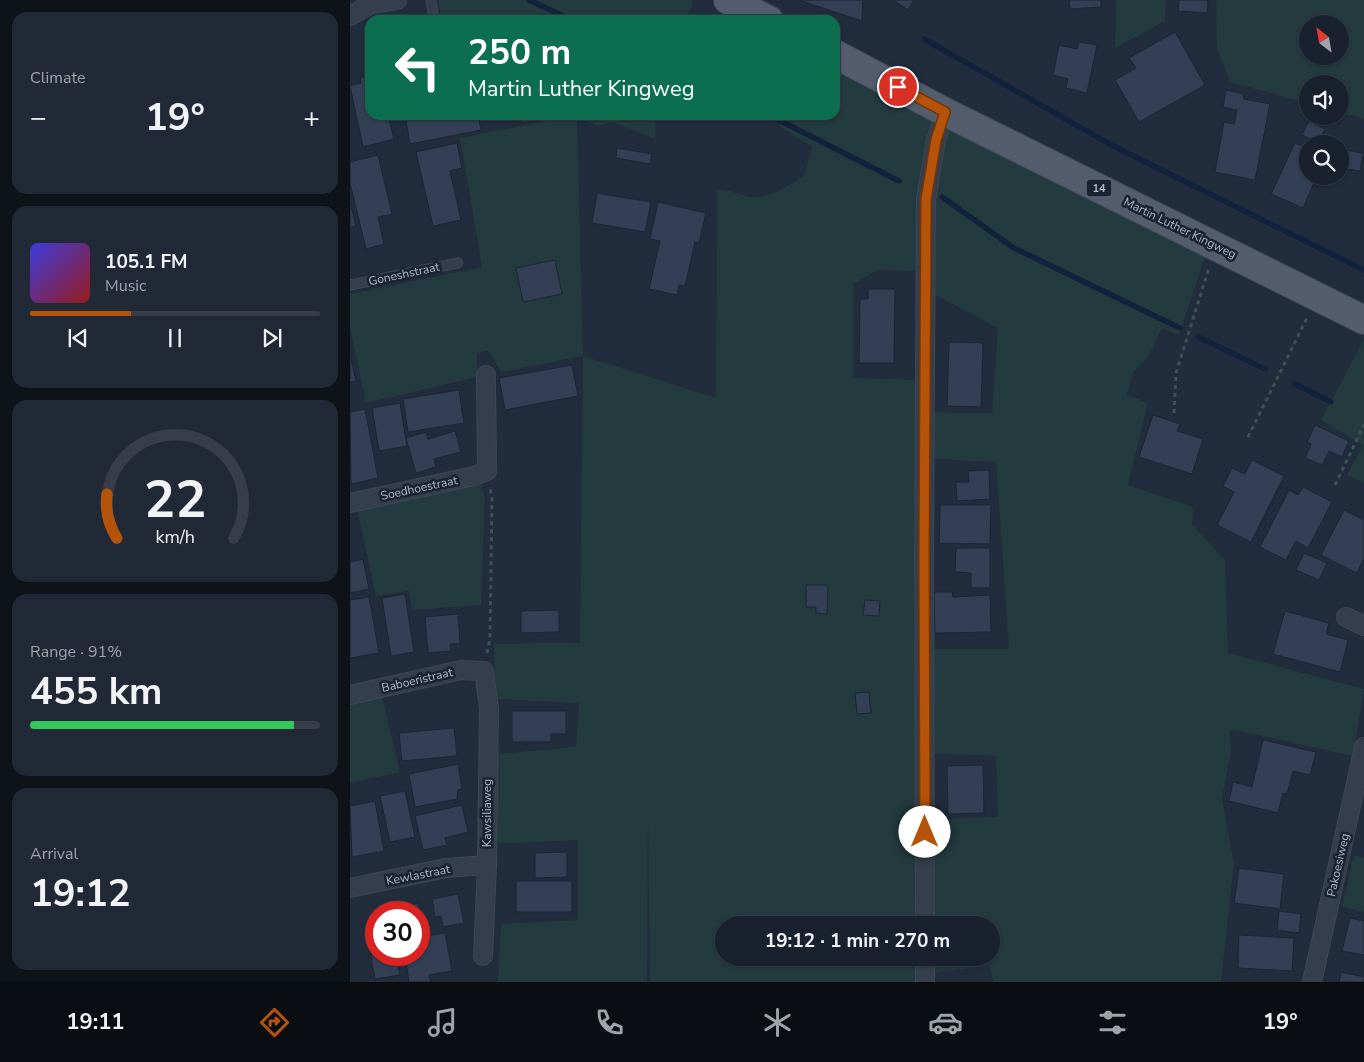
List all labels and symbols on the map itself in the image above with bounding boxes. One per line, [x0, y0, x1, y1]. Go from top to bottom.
north arrow [1299, 15, 1349, 65]
pin [877, 66, 919, 108]
road number: 14 [1086, 180, 1112, 197]
street label: Martin Luther Kingweg [1121, 194, 1239, 262]
street label: Goneshstraat [367, 258, 442, 289]
street label: Soedhoestraat [379, 472, 460, 504]
street label: Baboeristraat [380, 664, 455, 696]
street label: Kawsiliaweg [479, 779, 495, 847]
position arrow [898, 805, 950, 857]
street label: Pakoesiweg [1323, 832, 1353, 898]
street label: Kewlastraat [385, 861, 452, 889]
speed limit sign: 30 [365, 901, 430, 966]

